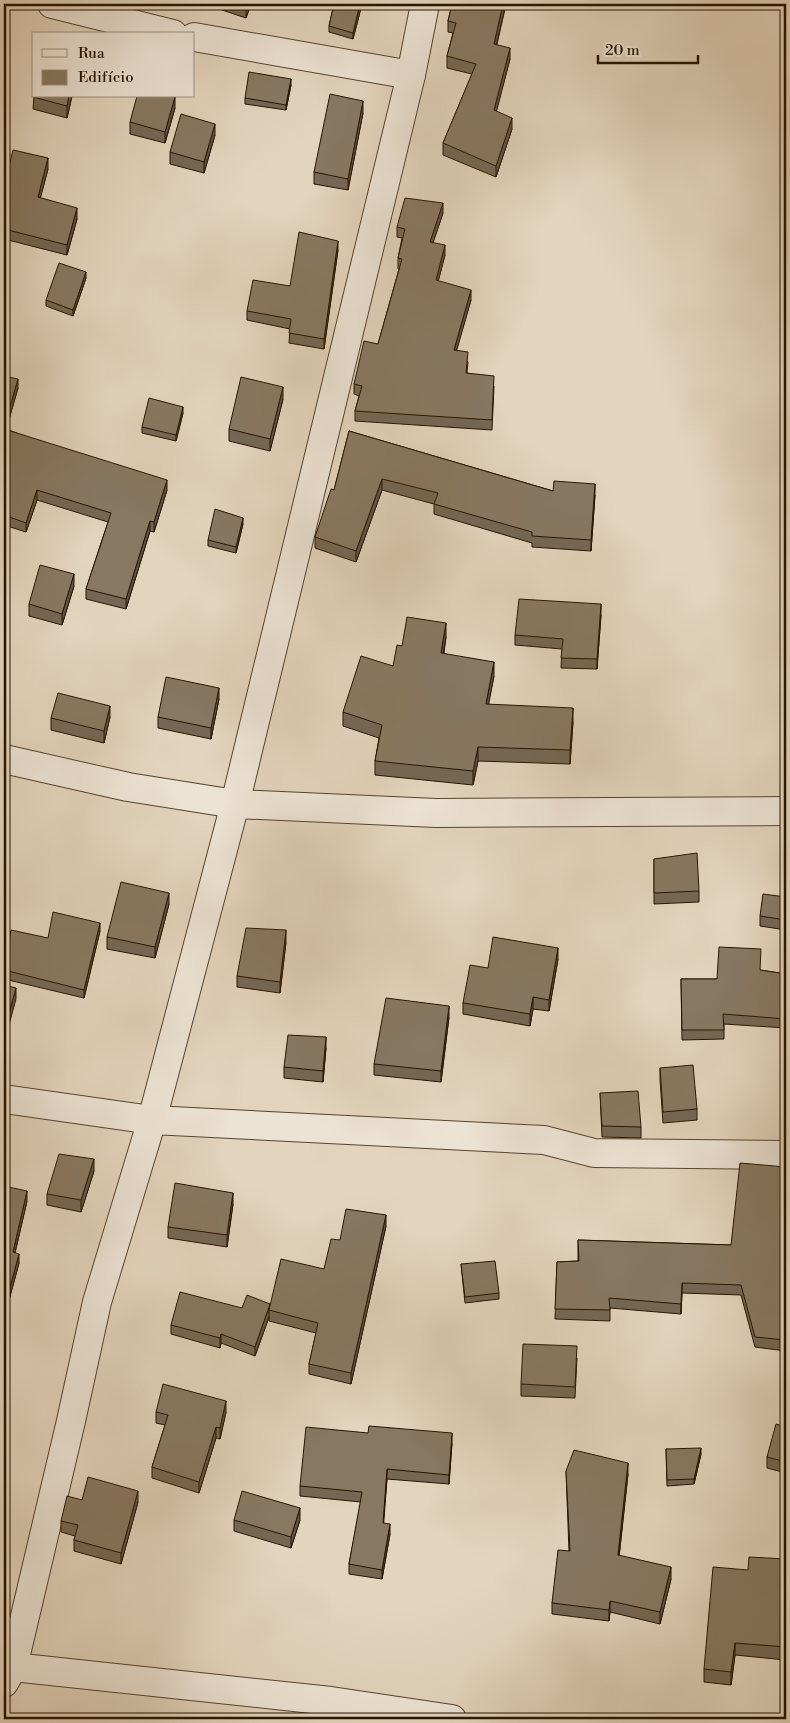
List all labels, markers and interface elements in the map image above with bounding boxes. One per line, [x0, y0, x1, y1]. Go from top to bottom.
legend [32, 32, 195, 98]
scale bar [598, 32, 698, 64]
text: 20 m [605, 41, 640, 60]
text: Rua [78, 44, 105, 63]
text: Edifício [78, 68, 134, 87]

